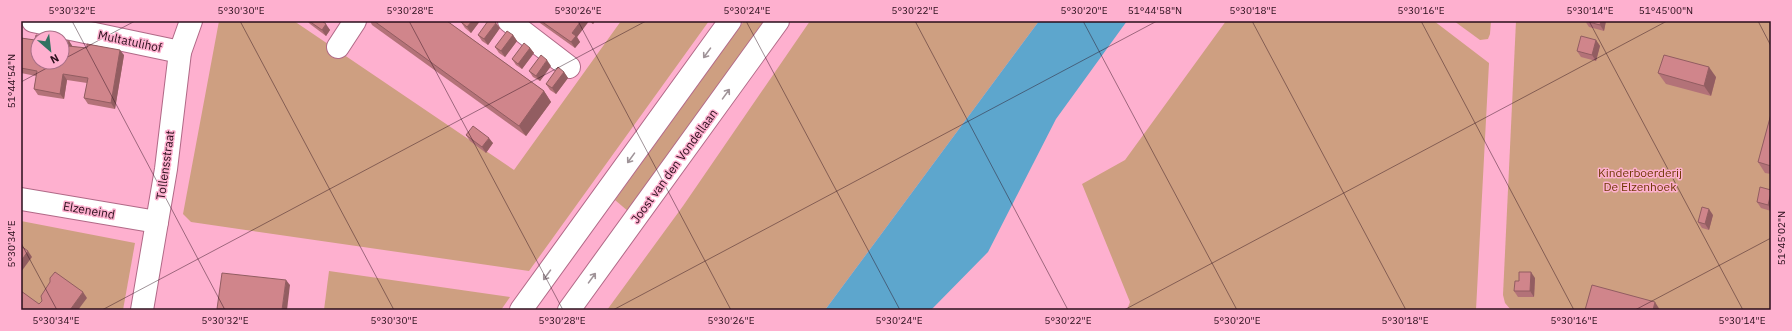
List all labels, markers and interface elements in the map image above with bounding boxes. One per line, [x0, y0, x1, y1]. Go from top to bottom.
text: 5°30'32"E [48, 4, 96, 17]
text: 5°30'30"E [217, 4, 265, 17]
text: 5°30'28"E [386, 4, 434, 17]
text: 5°30'26"E [554, 4, 602, 17]
text: 5°30'24"E [723, 4, 771, 17]
text: 5°30'22"E [891, 4, 939, 17]
text: 5°30'20"E [1060, 4, 1108, 17]
text: 51°44'58"N [1128, 4, 1182, 17]
text: 5°30'18"E [1229, 4, 1277, 17]
text: 5°30'16"E [1397, 4, 1445, 17]
text: 5°30'14"E [1566, 4, 1614, 17]
text: 51°45'00"N [1639, 4, 1693, 17]
street label: Multatulihof [97, 27, 163, 55]
north arrow [30, 30, 70, 70]
one-way arrow [703, 47, 711, 58]
text: N [48, 51, 61, 67]
text: 51°44'54"N [5, 54, 18, 108]
one-way arrow [721, 89, 730, 100]
street label: Joost van den Vondellaan [628, 106, 720, 226]
street label: Tollensstraat [153, 129, 177, 201]
one-way arrow [627, 152, 635, 163]
park label: Kinderboerderij De Elzenhoek [1598, 165, 1682, 194]
street label: Elzeneind [62, 198, 116, 222]
text: 51°45'02"N [1775, 211, 1788, 265]
text: 5°30'34"E [5, 220, 18, 268]
one-way arrow [543, 269, 551, 280]
one-way arrow [588, 273, 596, 284]
text: 5°30'34"E [32, 314, 80, 327]
text: 5°30'32"E [201, 314, 249, 327]
text: 5°30'30"E [370, 314, 418, 327]
text: 5°30'28"E [538, 314, 586, 327]
text: 5°30'26"E [707, 314, 755, 327]
text: 5°30'24"E [875, 314, 923, 327]
text: 5°30'22"E [1044, 314, 1092, 327]
text: 5°30'20"E [1213, 314, 1261, 327]
text: 5°30'18"E [1381, 314, 1429, 327]
text: 5°30'16"E [1550, 314, 1598, 327]
text: 5°30'14"E [1718, 314, 1766, 327]

